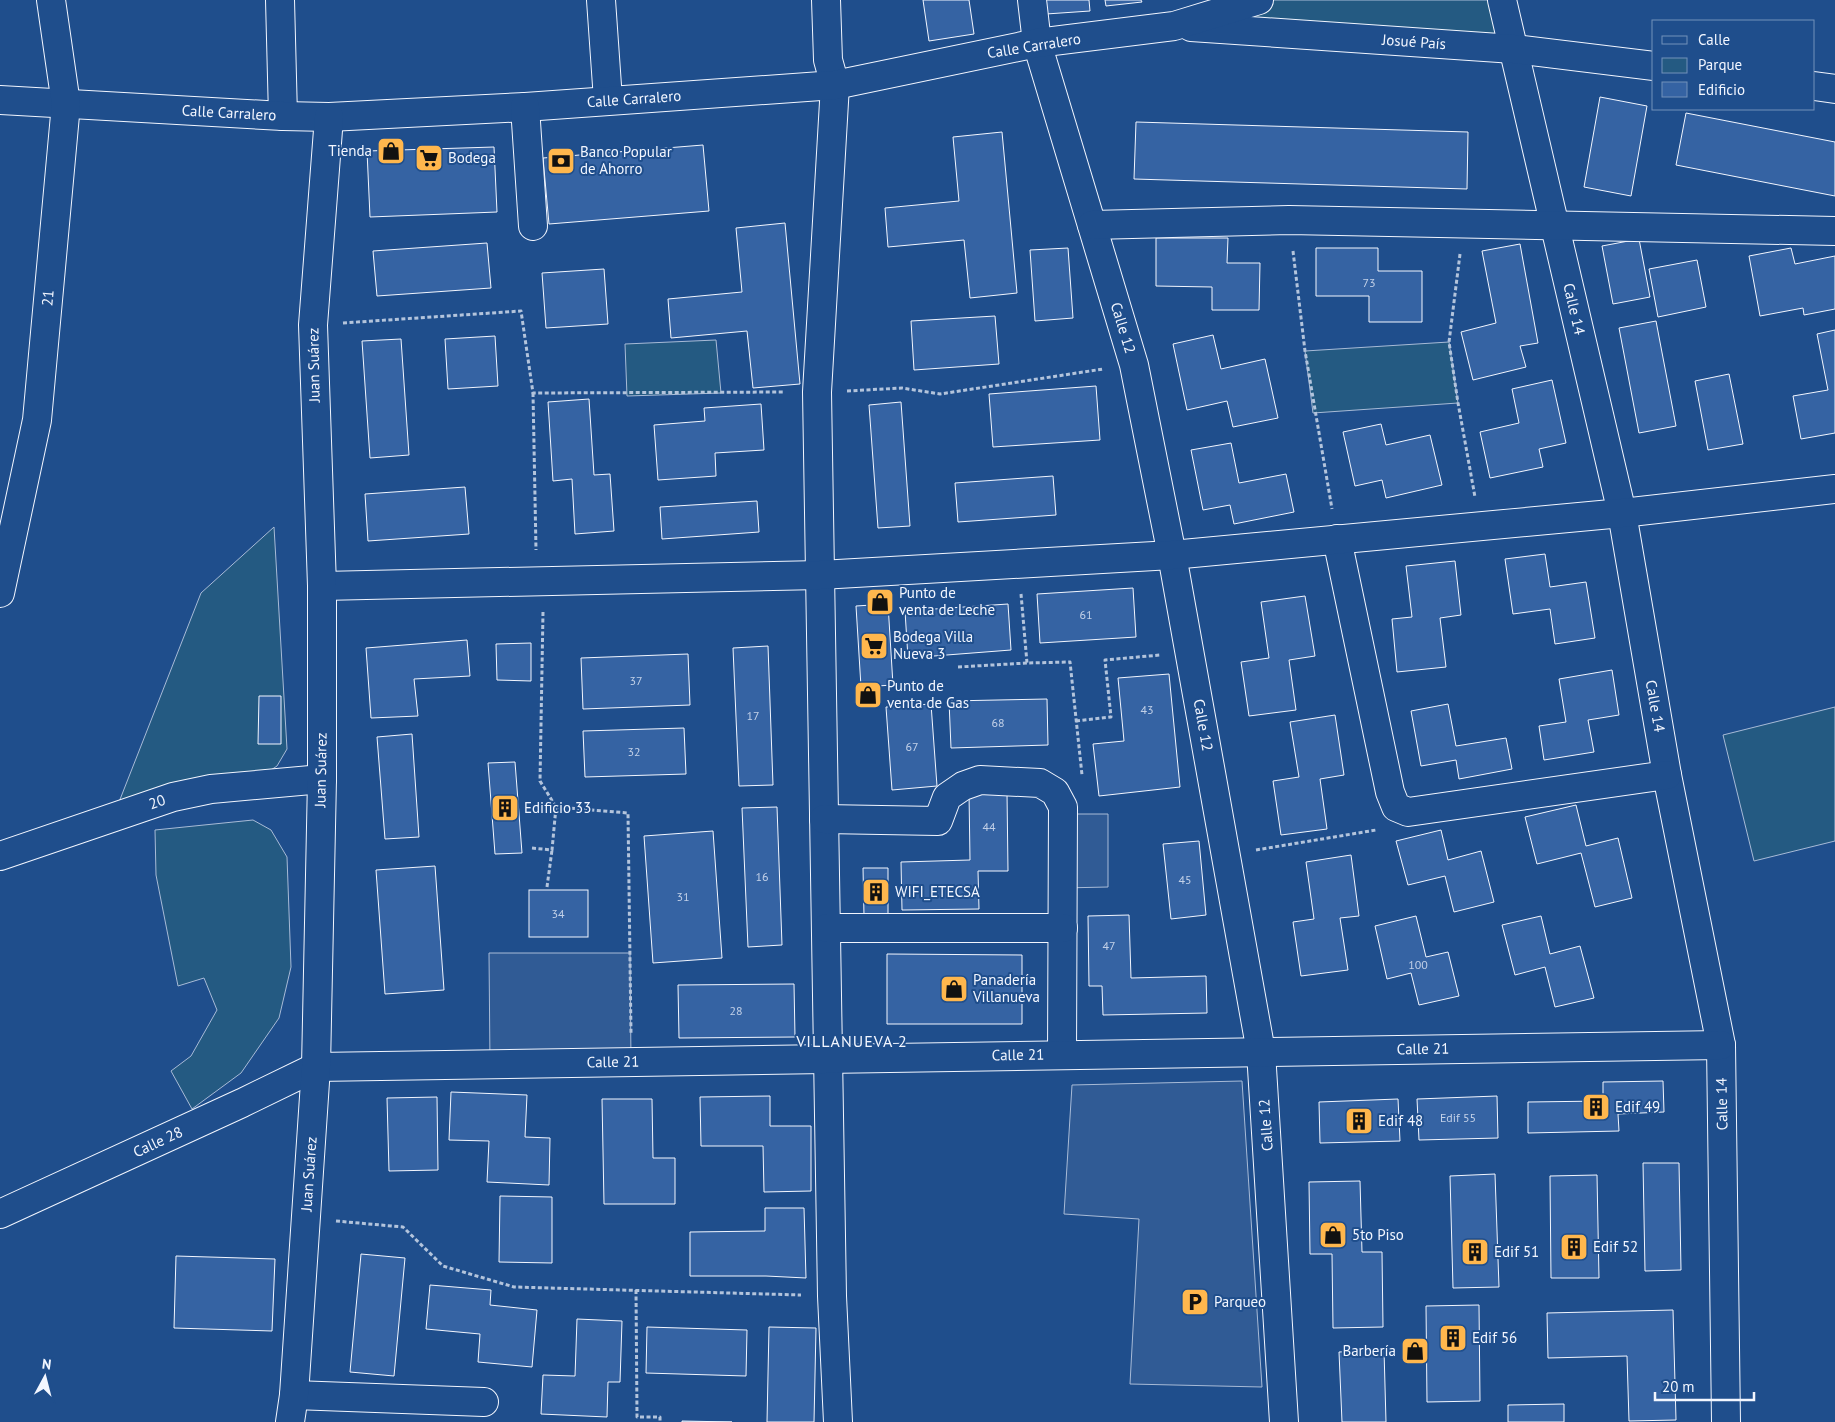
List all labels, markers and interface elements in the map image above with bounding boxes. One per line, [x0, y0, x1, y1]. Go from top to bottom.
legend [1652, 20, 1815, 110]
street label: Calle Carralero [986, 29, 1082, 62]
street label: Josué País [1380, 30, 1447, 53]
text: Calle [1698, 30, 1730, 49]
text: Parque [1698, 55, 1742, 74]
text: Edificio [1698, 80, 1745, 99]
street label: Calle Carralero [586, 86, 682, 111]
street label: Calle Carralero [181, 101, 277, 124]
shop icon: Tienda [376, 136, 406, 166]
place label: Tienda [328, 141, 372, 160]
place label: Banco Popular de Ahorro [580, 142, 672, 178]
supermarket icon: Bodega [414, 143, 444, 173]
bank icon: Banco Popular de Ahorro [546, 146, 576, 176]
place label: Bodega [448, 148, 496, 167]
house number: 73 [1362, 275, 1376, 290]
street label: Calle 14 [1559, 281, 1590, 337]
street label: 21 [37, 289, 58, 307]
street label: Calle 12 [1107, 300, 1140, 356]
street label: Juan Suárez [303, 327, 324, 404]
place label: Punto de venta de Leche [899, 583, 995, 619]
shop icon: Punto de venta de Leche [865, 587, 895, 617]
house number: 61 [1079, 607, 1093, 622]
place label: Bodega Villa Nueva 3 [893, 627, 973, 663]
supermarket icon: Bodega Villa Nueva 3 [859, 631, 889, 661]
house number: 37 [629, 673, 643, 688]
place label: Punto de venta de Gas [887, 676, 969, 712]
street label: Calle 14 [1642, 678, 1669, 733]
shop icon: Punto de venta de Gas [853, 680, 883, 710]
street label: Calle 12 [1190, 697, 1217, 752]
house number: 43 [1140, 702, 1154, 717]
house number: 17 [746, 708, 760, 723]
house number: 68 [991, 715, 1005, 730]
street label: Juan Suárez [310, 732, 331, 809]
house number: 67 [905, 739, 919, 754]
house number: 32 [627, 744, 641, 759]
street label: 20 [146, 790, 168, 813]
building icon: Edificio 33 [490, 793, 520, 823]
place label: Edificio 33 [524, 798, 591, 817]
house number: 44 [982, 819, 996, 834]
house number: 16 [755, 869, 769, 884]
house number: 45 [1178, 872, 1192, 887]
building icon: WIFI_ETECSA [861, 877, 891, 907]
place label: WIFI_ETECSA [895, 882, 980, 901]
house number: 31 [676, 889, 690, 904]
house number: 34 [551, 906, 565, 921]
house number: 47 [1102, 938, 1116, 953]
house number: 100 [1408, 957, 1428, 972]
place label: Panadería Villanueva [972, 970, 1040, 1006]
shop icon: Panadería Villanueva [939, 974, 969, 1004]
house number: 28 [729, 1003, 743, 1018]
district label: VILLANUEVA 2 [795, 1031, 908, 1051]
street label: Calle 21 [1397, 1039, 1449, 1058]
street label: Calle 21 [992, 1045, 1044, 1064]
street label: Calle 21 [587, 1052, 639, 1071]
street label: Calle 14 [1712, 1078, 1731, 1130]
building icon: Edif 49 [1581, 1092, 1611, 1122]
place label: Edif 49 [1615, 1097, 1660, 1116]
street label: Calle 12 [1254, 1098, 1277, 1152]
building icon: Edif 48 [1344, 1106, 1374, 1136]
house number: Edif 55 [1440, 1110, 1476, 1125]
place label: Edif 48 [1378, 1111, 1423, 1130]
street label: Calle 28 [130, 1122, 186, 1161]
street label: Juan Suárez [296, 1136, 321, 1213]
shop icon: 5to Piso [1318, 1220, 1348, 1250]
place label: 5to Piso [1352, 1225, 1404, 1244]
building icon: Edif 52 [1559, 1232, 1589, 1262]
building icon: Edif 51 [1460, 1237, 1490, 1267]
place label: Edif 52 [1593, 1237, 1638, 1256]
place label: Edif 51 [1494, 1242, 1539, 1261]
parking icon: Parqueo [1180, 1287, 1210, 1317]
place label: Parqueo [1214, 1292, 1266, 1311]
building icon: Edif 56 [1438, 1323, 1468, 1353]
place label: Edif 56 [1472, 1328, 1517, 1347]
shop icon: Barbería [1400, 1336, 1430, 1366]
place label: Barbería [1342, 1341, 1396, 1360]
north arrow [20, 1352, 70, 1402]
text: N [41, 1355, 52, 1374]
scale bar [1655, 1370, 1754, 1402]
text: 20 m [1662, 1377, 1695, 1396]

